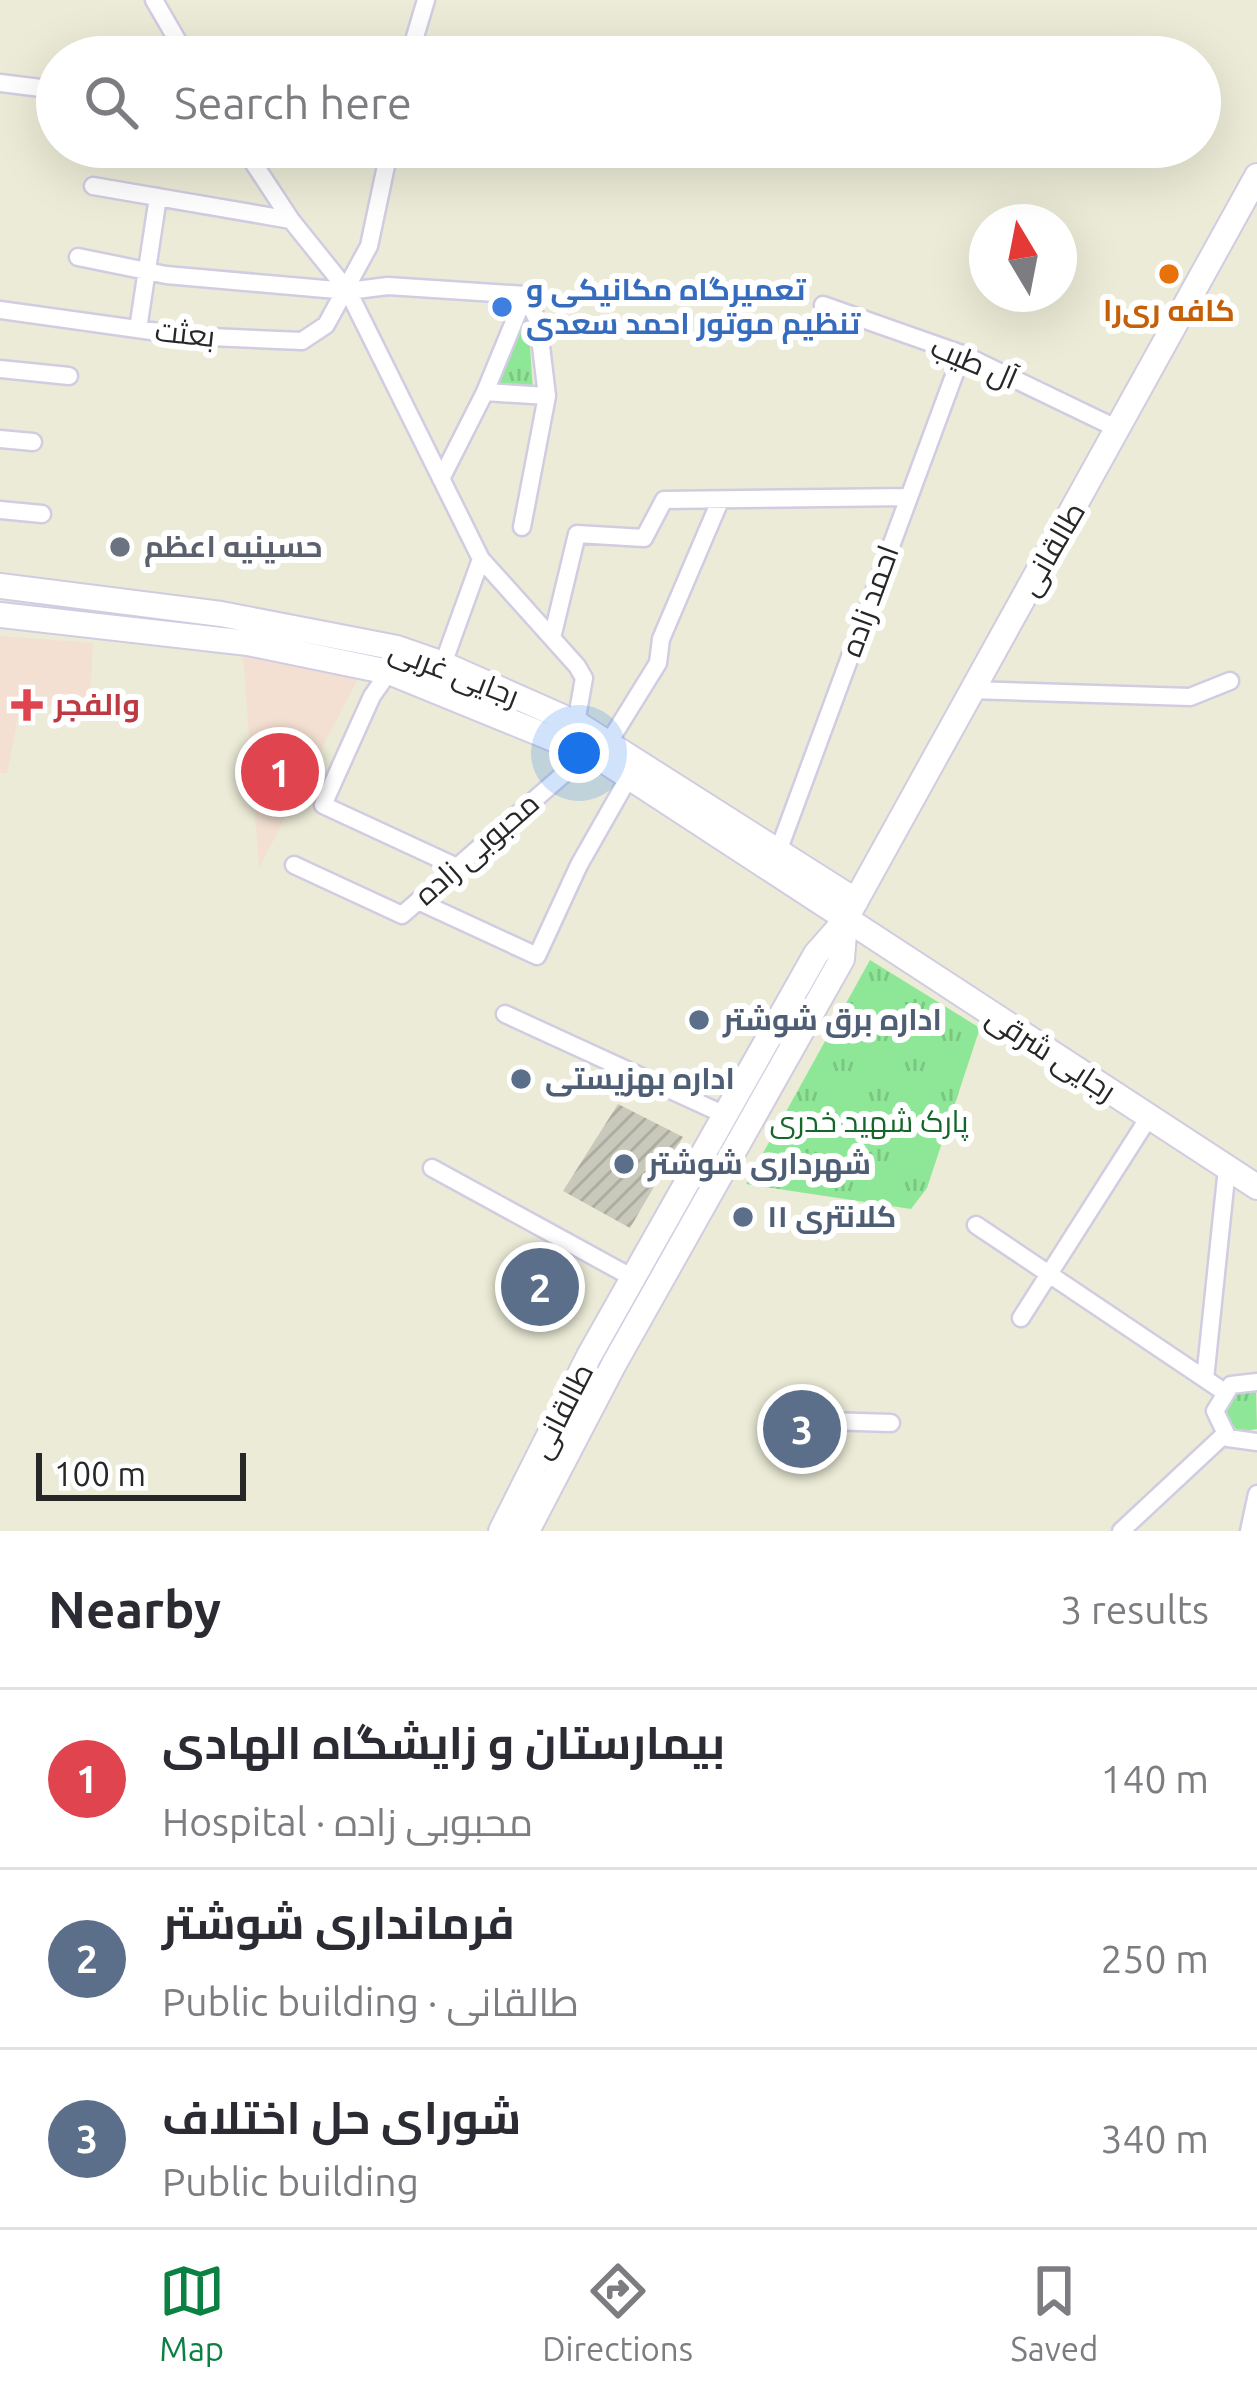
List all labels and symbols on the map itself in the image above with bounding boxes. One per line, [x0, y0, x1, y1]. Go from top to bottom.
north arrow [969, 204, 1077, 312]
marker: کافه‌ ری‌را [1156, 261, 1182, 287]
place label: تعمیرگاه مکانیکی و تنظیم موتور احمد سعدی [526, 272, 861, 344]
place label: کافه‌ ری‌را [1103, 293, 1235, 328]
marker: تعمیرگاه مکانیکی و تنظیم موتور احمد سعدی [489, 294, 515, 320]
street label: بعثت [153, 313, 217, 353]
street label: آل طیب [926, 329, 1023, 396]
street label: طالقانی [1011, 496, 1093, 602]
place label: حسینیه اعظم [144, 529, 323, 567]
marker: حسینیه اعظم [107, 534, 133, 560]
street label: احمد زاده [833, 540, 906, 661]
street label: رجایی غربی [384, 632, 524, 714]
place label: والفجر [53, 687, 140, 723]
marker: والفجر [11, 689, 43, 721]
your location [549, 723, 609, 783]
pin: 1 [241, 727, 319, 817]
street label: محبوبی زاده [407, 785, 547, 913]
street label: رجایی شرقی [980, 999, 1122, 1109]
place label: اداره برق شوشتر [722, 1002, 942, 1038]
marker: اداره برق شوشتر [686, 1007, 712, 1033]
place label: اداره بهزیستی [545, 1061, 735, 1097]
marker: اداره بهزیستی [508, 1066, 534, 1092]
park label: پارک شهید خدری [770, 1104, 968, 1141]
place label: شهرداری شوشتر [647, 1146, 871, 1182]
marker: شهرداری شوشتر [611, 1151, 637, 1177]
place label: کلانتری ۱۱ [767, 1199, 896, 1235]
marker: کلانتری ۱۱ [730, 1204, 756, 1230]
pin: 2 [501, 1242, 579, 1332]
street label: طالقانی [523, 1357, 601, 1465]
pin: 3 [763, 1384, 841, 1474]
scale bar [36, 1447, 246, 1500]

